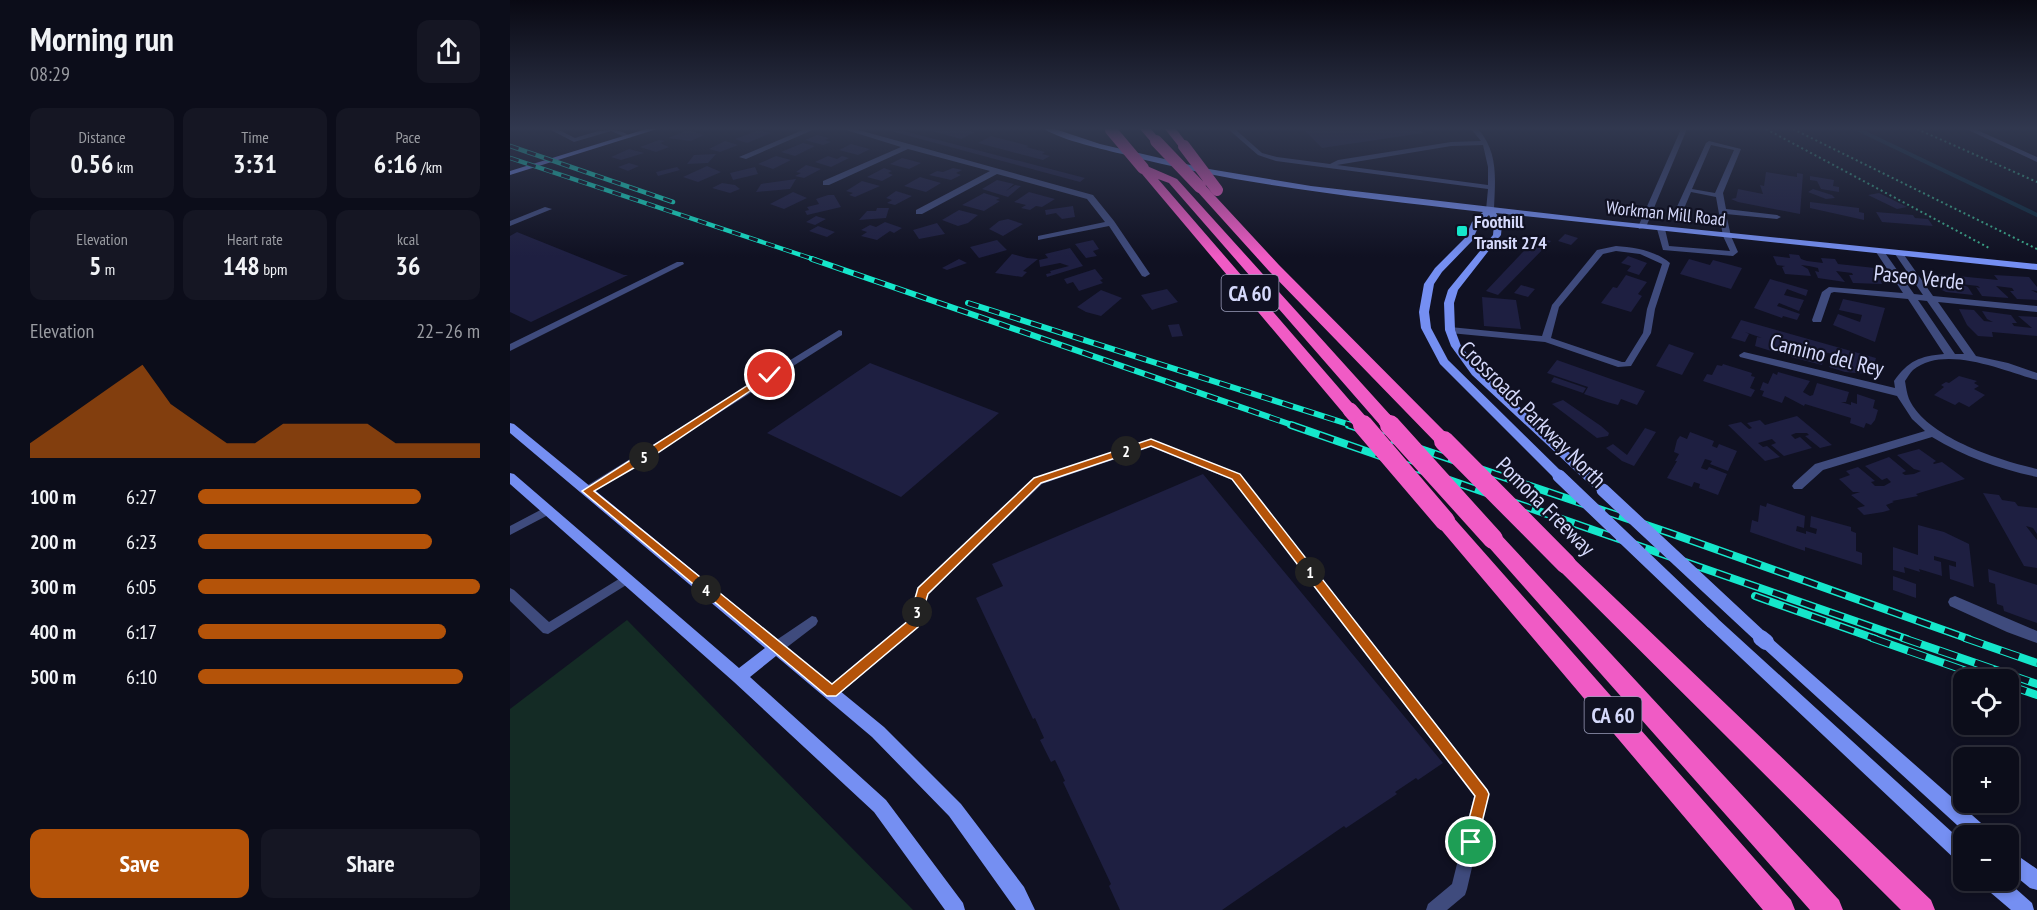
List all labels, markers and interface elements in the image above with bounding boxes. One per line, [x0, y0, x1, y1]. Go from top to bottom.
text: Morning run [30, 17, 174, 60]
button: share [417, 20, 480, 83]
text: 08:29 [30, 61, 70, 87]
text: Distance [78, 127, 126, 147]
text: Time [241, 127, 269, 147]
text: Pace [395, 127, 421, 147]
text: 0.56 [71, 147, 113, 180]
text: 3:31 [233, 147, 277, 180]
text: 6:16 [374, 147, 418, 180]
text: km [113, 157, 133, 177]
text: /km [418, 157, 442, 177]
street label: Workman Mill Road [1605, 195, 1727, 231]
place label: Foothill Transit 274 [1474, 210, 1547, 254]
marker: Foothill Transit 274 [1455, 224, 1469, 238]
text: Elevation [76, 229, 128, 249]
text: Heart rate [227, 229, 283, 249]
text: kcal [397, 229, 419, 249]
text: 5 [89, 249, 101, 282]
text: 148 [222, 249, 260, 282]
text: 36 [396, 249, 420, 282]
street label: Paseo Verde [1872, 258, 1966, 296]
text: m [101, 259, 115, 279]
text: bpm [260, 259, 288, 279]
road number: CA 60 [1222, 275, 1278, 311]
text: Elevation [30, 318, 94, 344]
text: 22–26 m [416, 318, 480, 344]
street label: Camino del Rey [1767, 327, 1888, 383]
street label: Crossroads Parkway North [1454, 335, 1612, 493]
pin [744, 349, 795, 400]
icon: check [753, 358, 786, 391]
pin: 2 [1111, 436, 1141, 466]
text: 2 [1122, 441, 1130, 461]
pin: 5 [629, 442, 659, 472]
text: 5 [640, 447, 648, 467]
street label: Pomona Freeway [1491, 451, 1602, 562]
text: 100 m [30, 484, 76, 510]
text: 6:27 [126, 484, 157, 510]
text: 200 m [30, 529, 76, 555]
text: 6:23 [126, 529, 157, 555]
pin: 1 [1295, 557, 1325, 587]
text: 1 [1306, 562, 1314, 582]
text: 300 m [30, 574, 76, 600]
text: 6:05 [126, 574, 157, 600]
pin: 4 [691, 575, 721, 605]
text: 4 [702, 580, 710, 600]
pin: 3 [902, 597, 932, 627]
text: 3 [913, 602, 921, 622]
text: 400 m [30, 619, 76, 645]
text: 6:17 [126, 619, 157, 645]
text: 500 m [30, 664, 76, 690]
text: 6:10 [126, 664, 157, 690]
map controls [1953, 669, 2019, 891]
button: locate [1953, 669, 2019, 735]
road number: CA 60 [1584, 697, 1642, 733]
button: + [1953, 747, 2019, 813]
pin [1445, 816, 1496, 867]
icon: arrive [1454, 825, 1487, 858]
button: − [1953, 825, 2019, 891]
button: Save [30, 829, 249, 898]
button: Share [261, 829, 480, 898]

